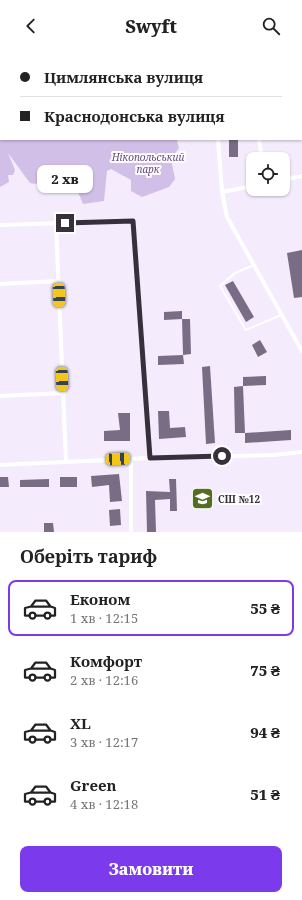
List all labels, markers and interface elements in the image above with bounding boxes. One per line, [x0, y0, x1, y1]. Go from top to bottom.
text: Swyft [125, 14, 177, 38]
icon: back [20, 15, 42, 37]
icon: search [260, 15, 282, 37]
text: Цимлянська вулиця [44, 67, 203, 87]
text: Краснодонська вулиця [44, 106, 225, 126]
park label: Нікопольський парк [111, 150, 184, 176]
map controls [246, 152, 290, 196]
button: locate [246, 152, 290, 196]
callout: 2 хв [37, 165, 93, 193]
text: 2 хв [51, 170, 79, 188]
route end [56, 214, 74, 232]
car [53, 283, 65, 307]
car [56, 367, 68, 391]
route start [213, 447, 231, 465]
car [106, 452, 130, 466]
school or university icon: СШ №12 [190, 486, 216, 512]
place label: СШ №12 [218, 492, 260, 506]
text: Оберіть тариф [20, 544, 157, 568]
text: Економ [70, 589, 130, 609]
icon: car [22, 590, 58, 626]
text: 55 ₴ [250, 598, 280, 618]
text: 1 хв · 12:15 [70, 609, 138, 627]
text: Комфорт [70, 651, 142, 671]
icon: car [22, 652, 58, 688]
text: 75 ₴ [250, 660, 280, 680]
text: 2 хв · 12:16 [70, 671, 138, 689]
text: XL [70, 713, 91, 733]
icon: car [22, 714, 58, 750]
text: 94 ₴ [250, 722, 280, 742]
text: 3 хв · 12:17 [70, 733, 138, 751]
text: Green [70, 775, 117, 795]
icon: car [22, 776, 58, 812]
text: 51 ₴ [250, 784, 280, 804]
text: 4 хв · 12:18 [70, 795, 138, 813]
button: Замовити [20, 846, 282, 892]

